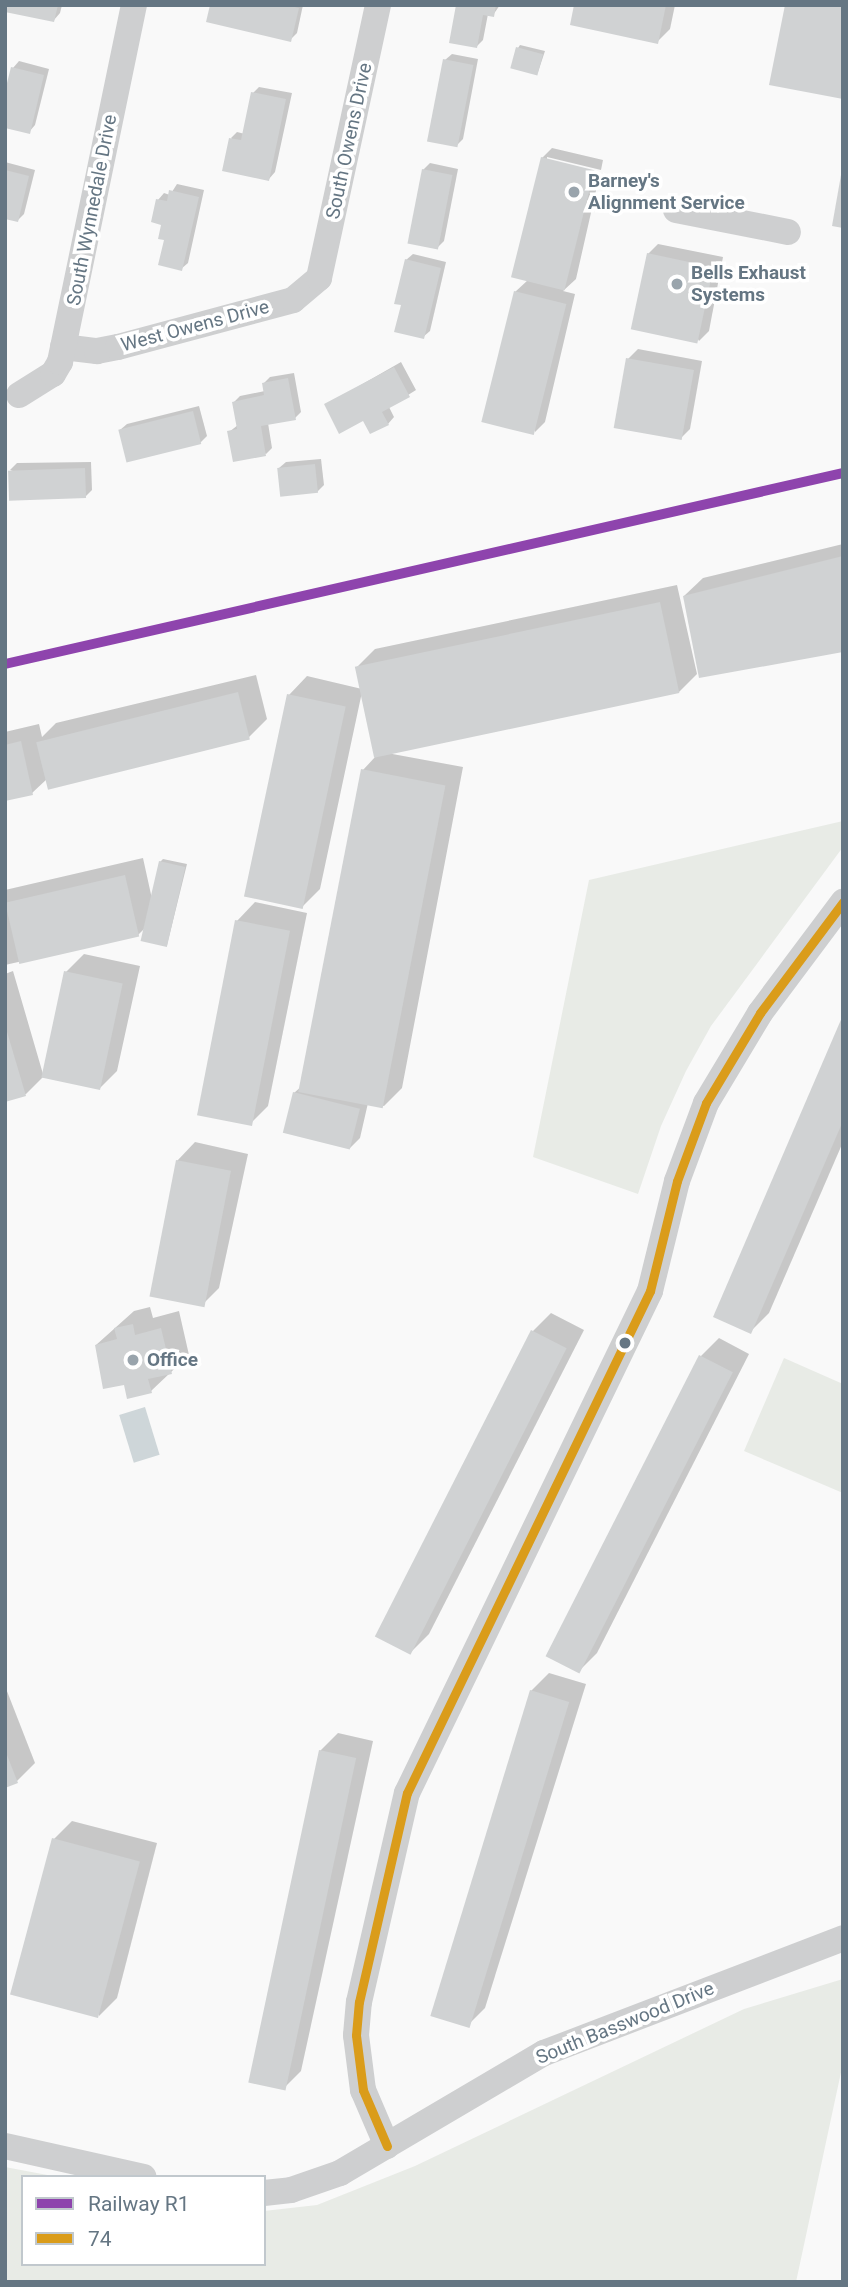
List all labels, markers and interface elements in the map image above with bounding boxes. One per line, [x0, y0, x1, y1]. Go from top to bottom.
street label: South Owens Drive [321, 61, 377, 221]
street label: South Wynnedale Drive [62, 113, 122, 307]
place label: Barney's Alignment Service [588, 170, 745, 214]
marker: Barney's Alignment Service [566, 184, 582, 200]
place label: Bells Exhaust Systems [691, 262, 806, 306]
marker: Bells Exhaust Systems [669, 276, 685, 292]
street label: West Owens Drive [118, 295, 272, 357]
unlabelled marker [618, 1336, 632, 1350]
place label: Office [147, 1349, 198, 1371]
marker: Office [125, 1352, 141, 1368]
street label: South Basswood Drive [533, 1977, 717, 2069]
legend [21, 2175, 266, 2266]
text: Railway R1 [88, 2192, 190, 2216]
text: 74 [88, 2227, 112, 2251]

